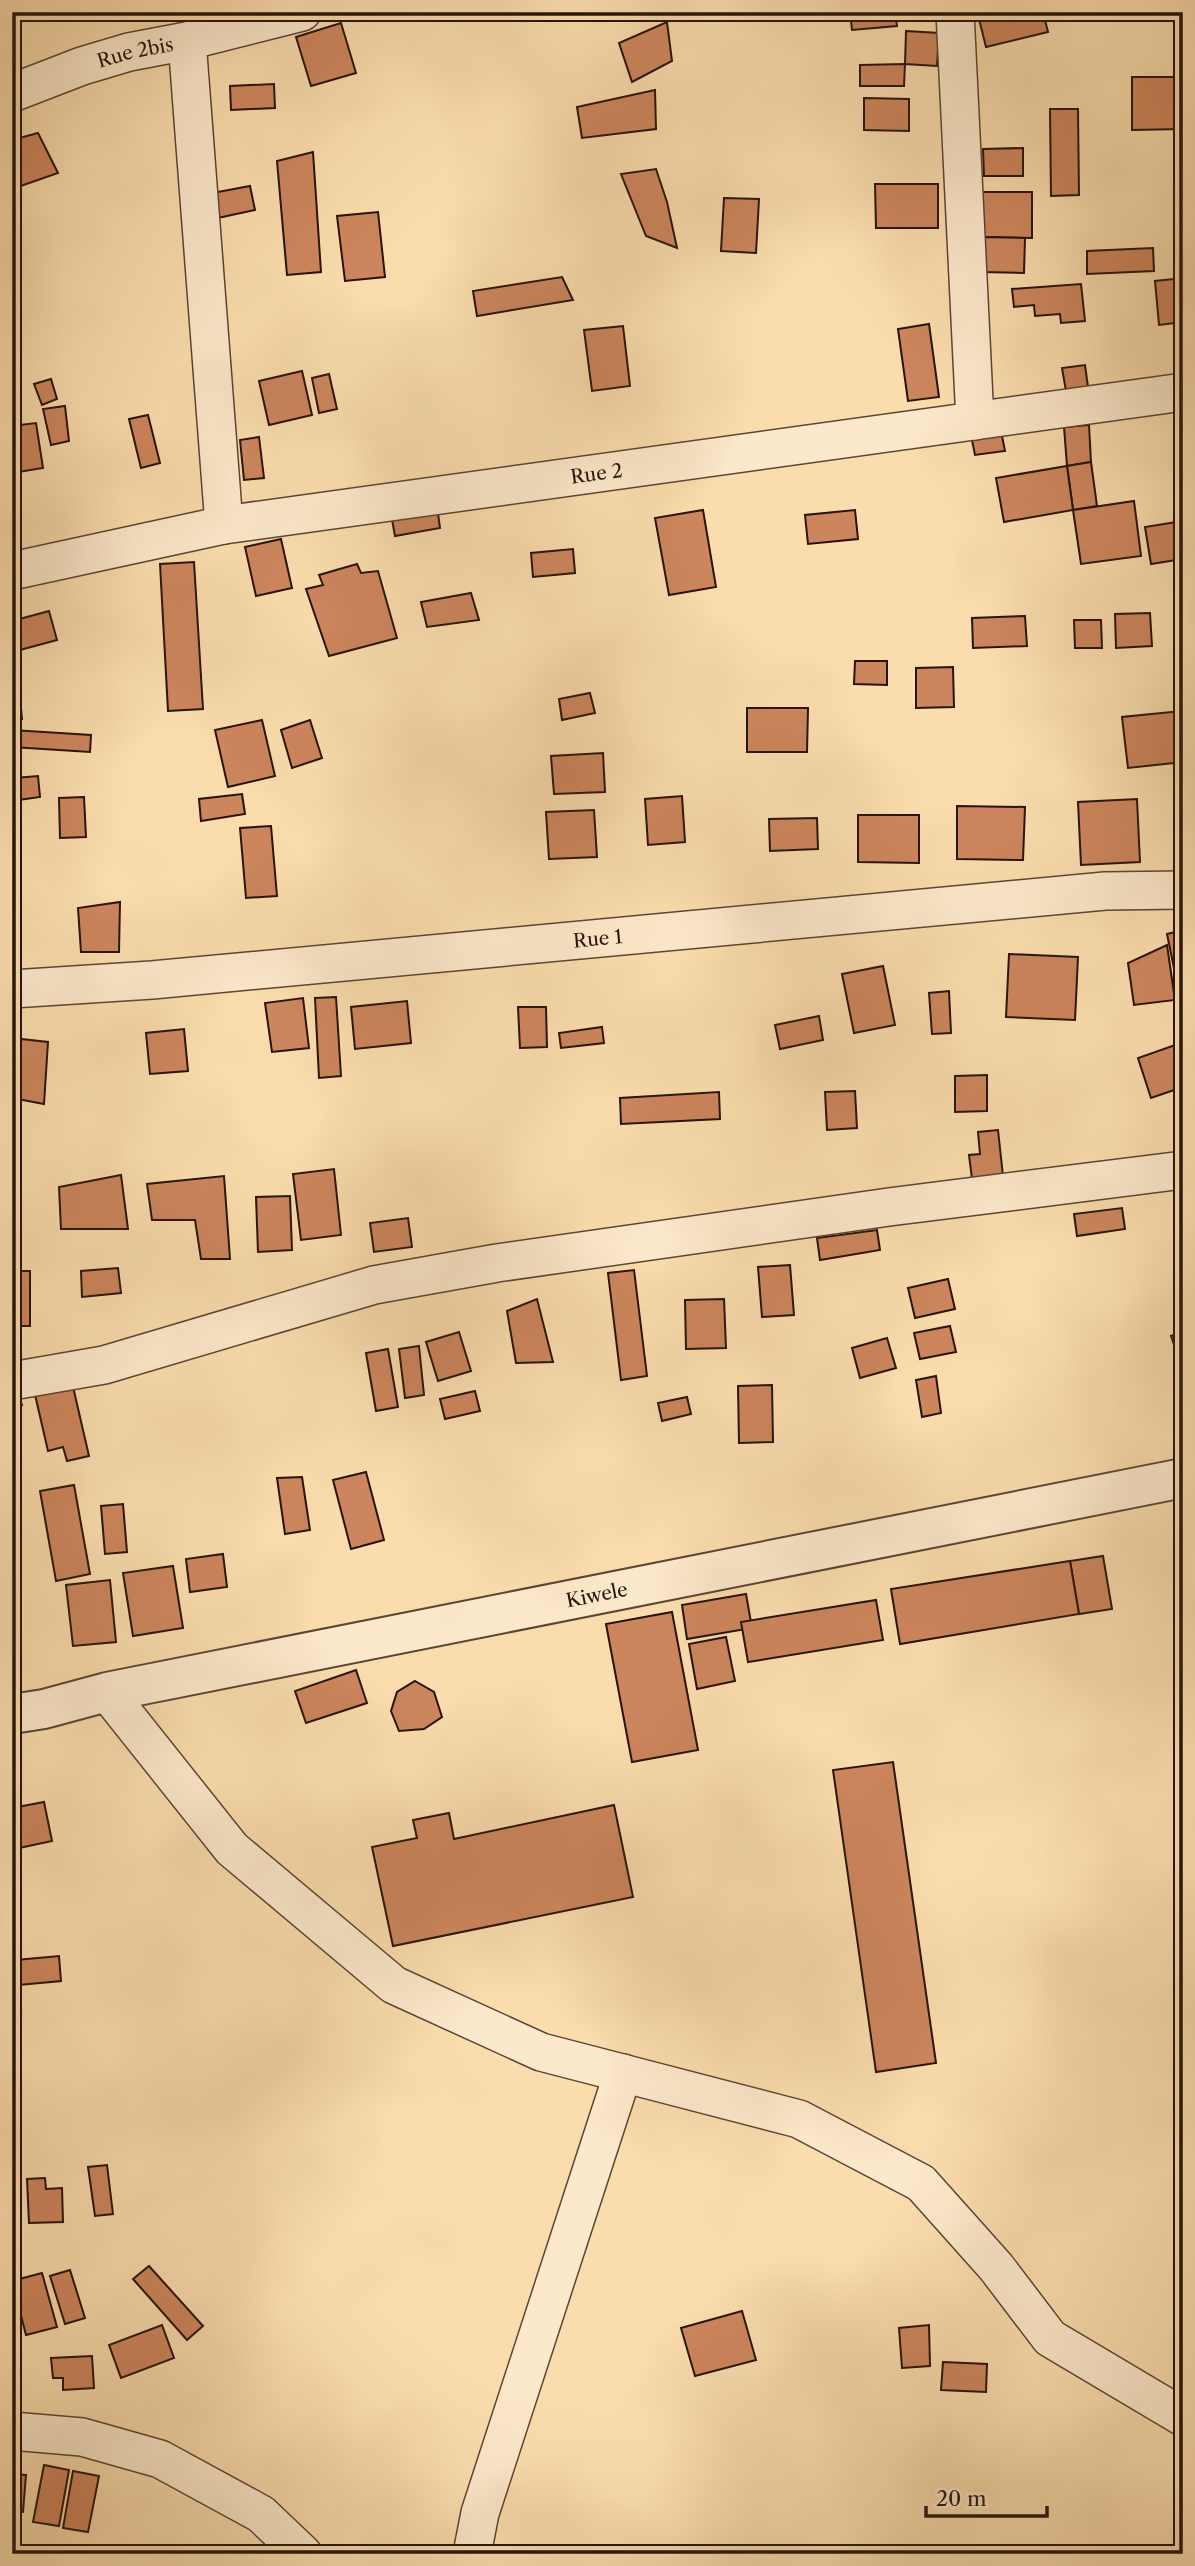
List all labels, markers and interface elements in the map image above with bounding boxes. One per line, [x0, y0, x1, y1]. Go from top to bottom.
street label: Rue 2bis [94, 32, 175, 72]
street label: Rue 2 [569, 458, 624, 488]
street label: Rue 1 [572, 925, 623, 952]
street label: Kiwele [564, 1577, 630, 1612]
scale bar [926, 2475, 1046, 2519]
text: 20 m [936, 2486, 987, 2511]

